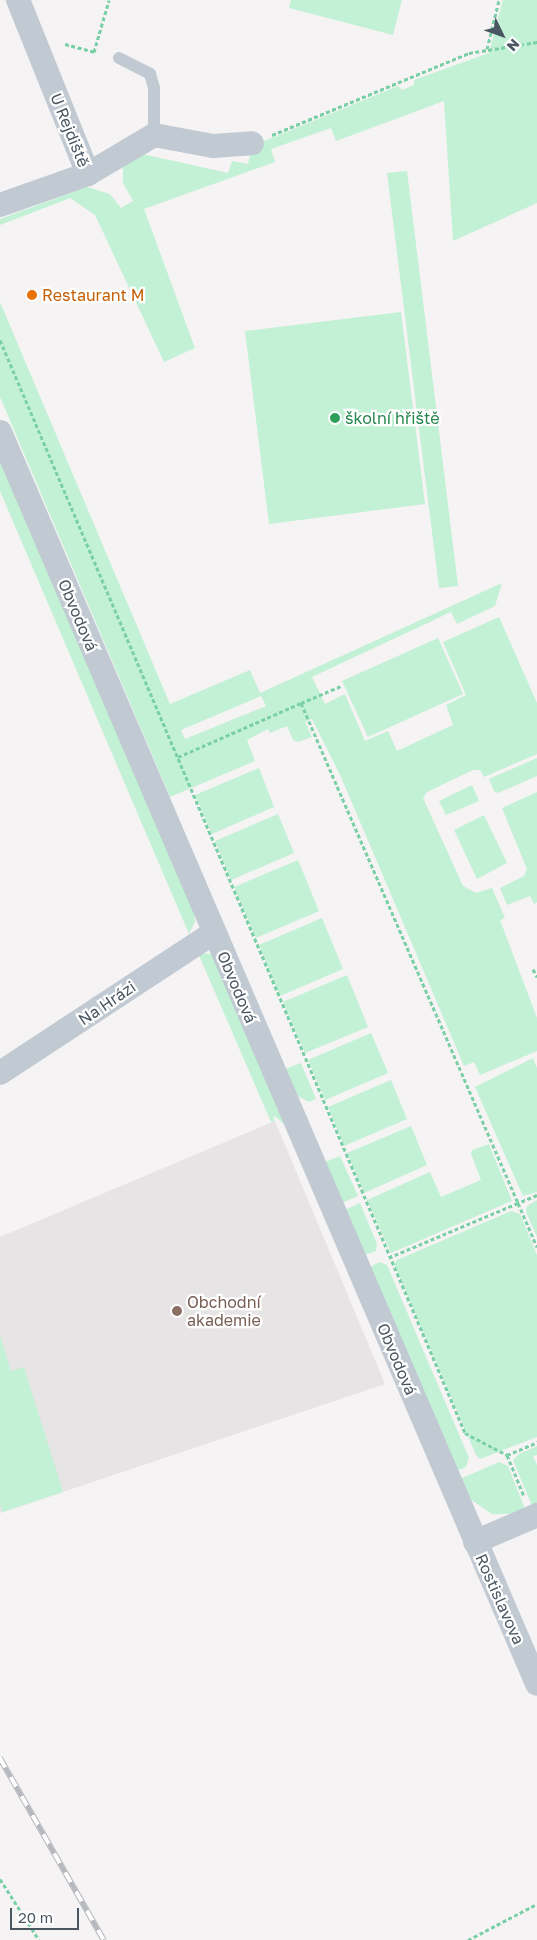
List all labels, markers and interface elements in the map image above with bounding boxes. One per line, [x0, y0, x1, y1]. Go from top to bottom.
north arrow [477, 10, 527, 60]
text: N [504, 36, 523, 55]
street label: U Rejdiště [46, 90, 94, 170]
place label: Restaurant M [42, 285, 145, 305]
marker: Restaurant M [26, 289, 38, 301]
place label: školní hřiště [345, 408, 440, 428]
marker: školní hřiště [329, 412, 341, 424]
street label: Obvodová [54, 576, 102, 654]
street label: Obvodová [213, 948, 261, 1026]
street label: Na Hrázi [75, 977, 139, 1029]
place label: Obchodní akademie [187, 1292, 261, 1330]
marker: Obchodní akademie [171, 1305, 183, 1317]
street label: Obvodová [373, 1320, 421, 1398]
street label: Rostislavova [471, 1551, 529, 1647]
scale bar [12, 1898, 81, 1930]
text: 20 m [18, 1908, 53, 1926]

